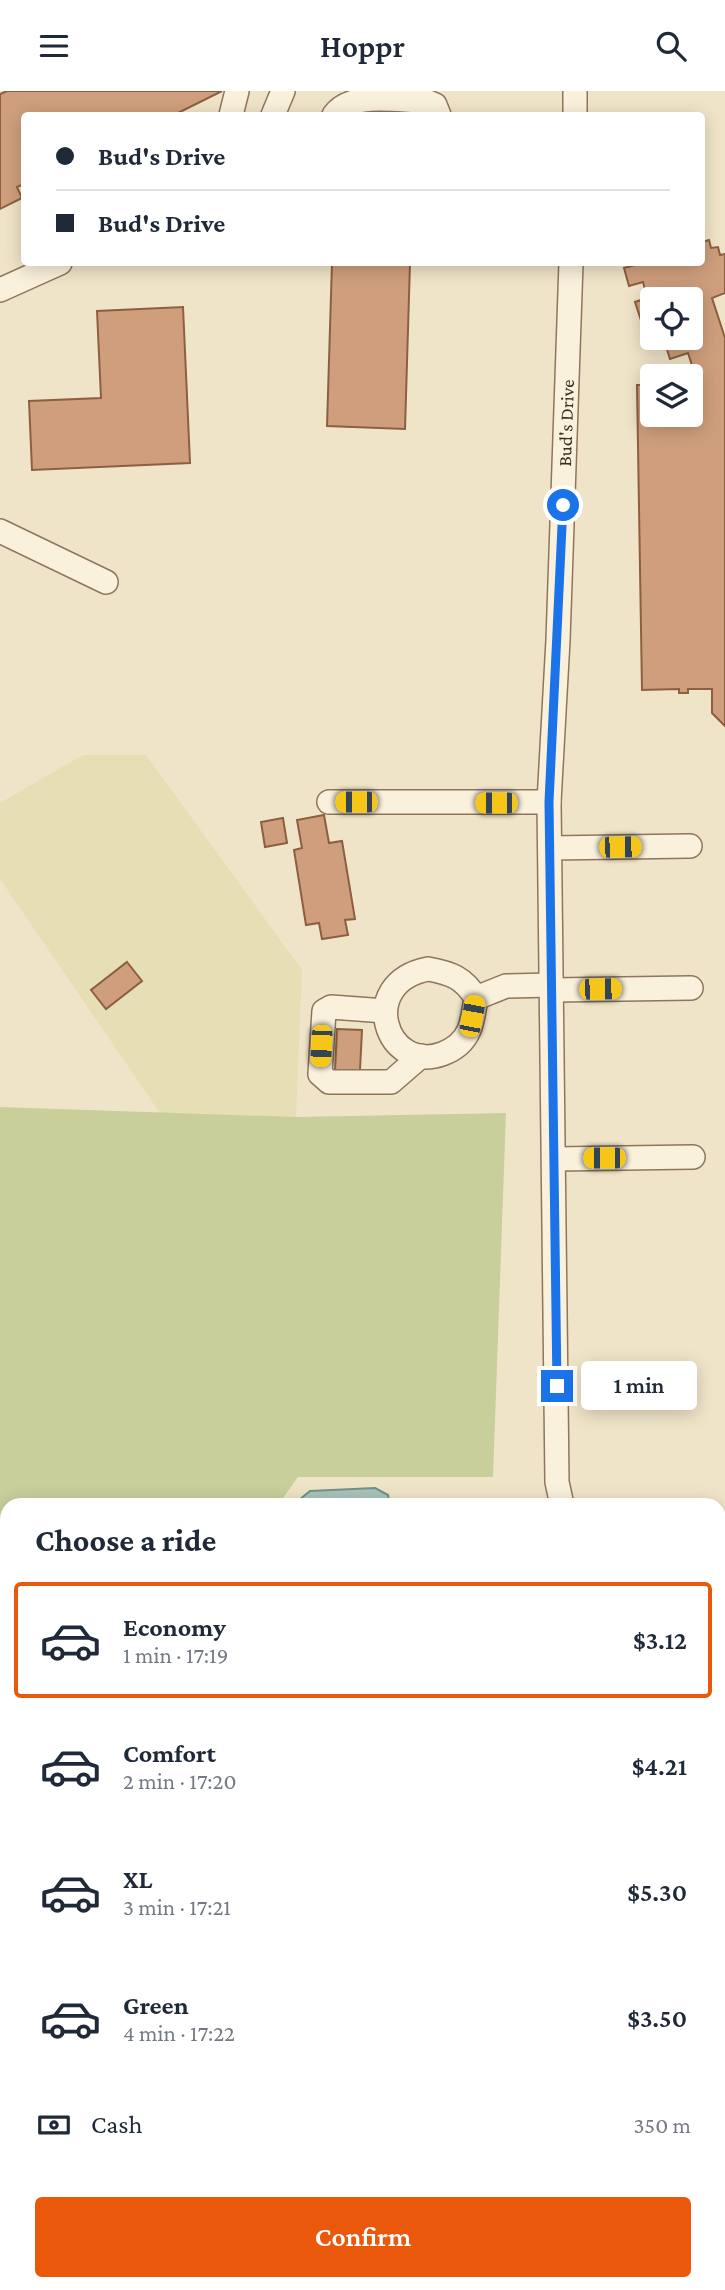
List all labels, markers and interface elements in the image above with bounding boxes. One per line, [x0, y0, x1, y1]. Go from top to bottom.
icon: menu [35, 27, 73, 65]
icon: search [652, 27, 690, 65]
text: Hoppr [320, 28, 405, 64]
text: Bud's Drive [98, 142, 225, 171]
text: Bud's Drive [98, 209, 225, 238]
map controls [640, 287, 703, 427]
button: locate [640, 287, 703, 350]
button: layers [640, 364, 703, 427]
street label: Bud's Drive [553, 379, 577, 467]
route start [547, 489, 579, 521]
car [336, 792, 378, 813]
car [476, 793, 518, 814]
car [599, 836, 642, 858]
car [579, 978, 622, 1000]
car [458, 993, 487, 1039]
car [310, 1024, 333, 1068]
car [584, 1148, 626, 1169]
callout: 1 min [582, 1361, 697, 1411]
route end [541, 1370, 573, 1402]
text: 1 min [613, 1372, 665, 1398]
text: Choose a ride [35, 1522, 216, 1558]
icon: car [39, 1609, 102, 1672]
text: Economy [123, 1613, 226, 1642]
text: $3.12 [633, 1626, 687, 1655]
text: 1 min · 17:19 [123, 1642, 228, 1668]
icon: car [39, 1735, 102, 1798]
text: Comfort [123, 1739, 216, 1768]
text: $4.21 [632, 1752, 687, 1781]
text: 2 min · 17:20 [123, 1768, 236, 1794]
icon: car [39, 1861, 102, 1924]
text: XL [123, 1865, 152, 1894]
text: $5.30 [627, 1878, 687, 1907]
text: 3 min · 17:21 [123, 1894, 231, 1920]
icon: car [39, 1987, 102, 2050]
text: Green [123, 1991, 189, 2020]
text: $3.50 [627, 2004, 687, 2033]
text: 4 min · 17:22 [123, 2020, 235, 2046]
icon: cash [35, 2106, 73, 2144]
text: Cash [91, 2110, 142, 2139]
text: 350 m [633, 2112, 691, 2138]
button: Confirm [35, 2197, 691, 2277]

